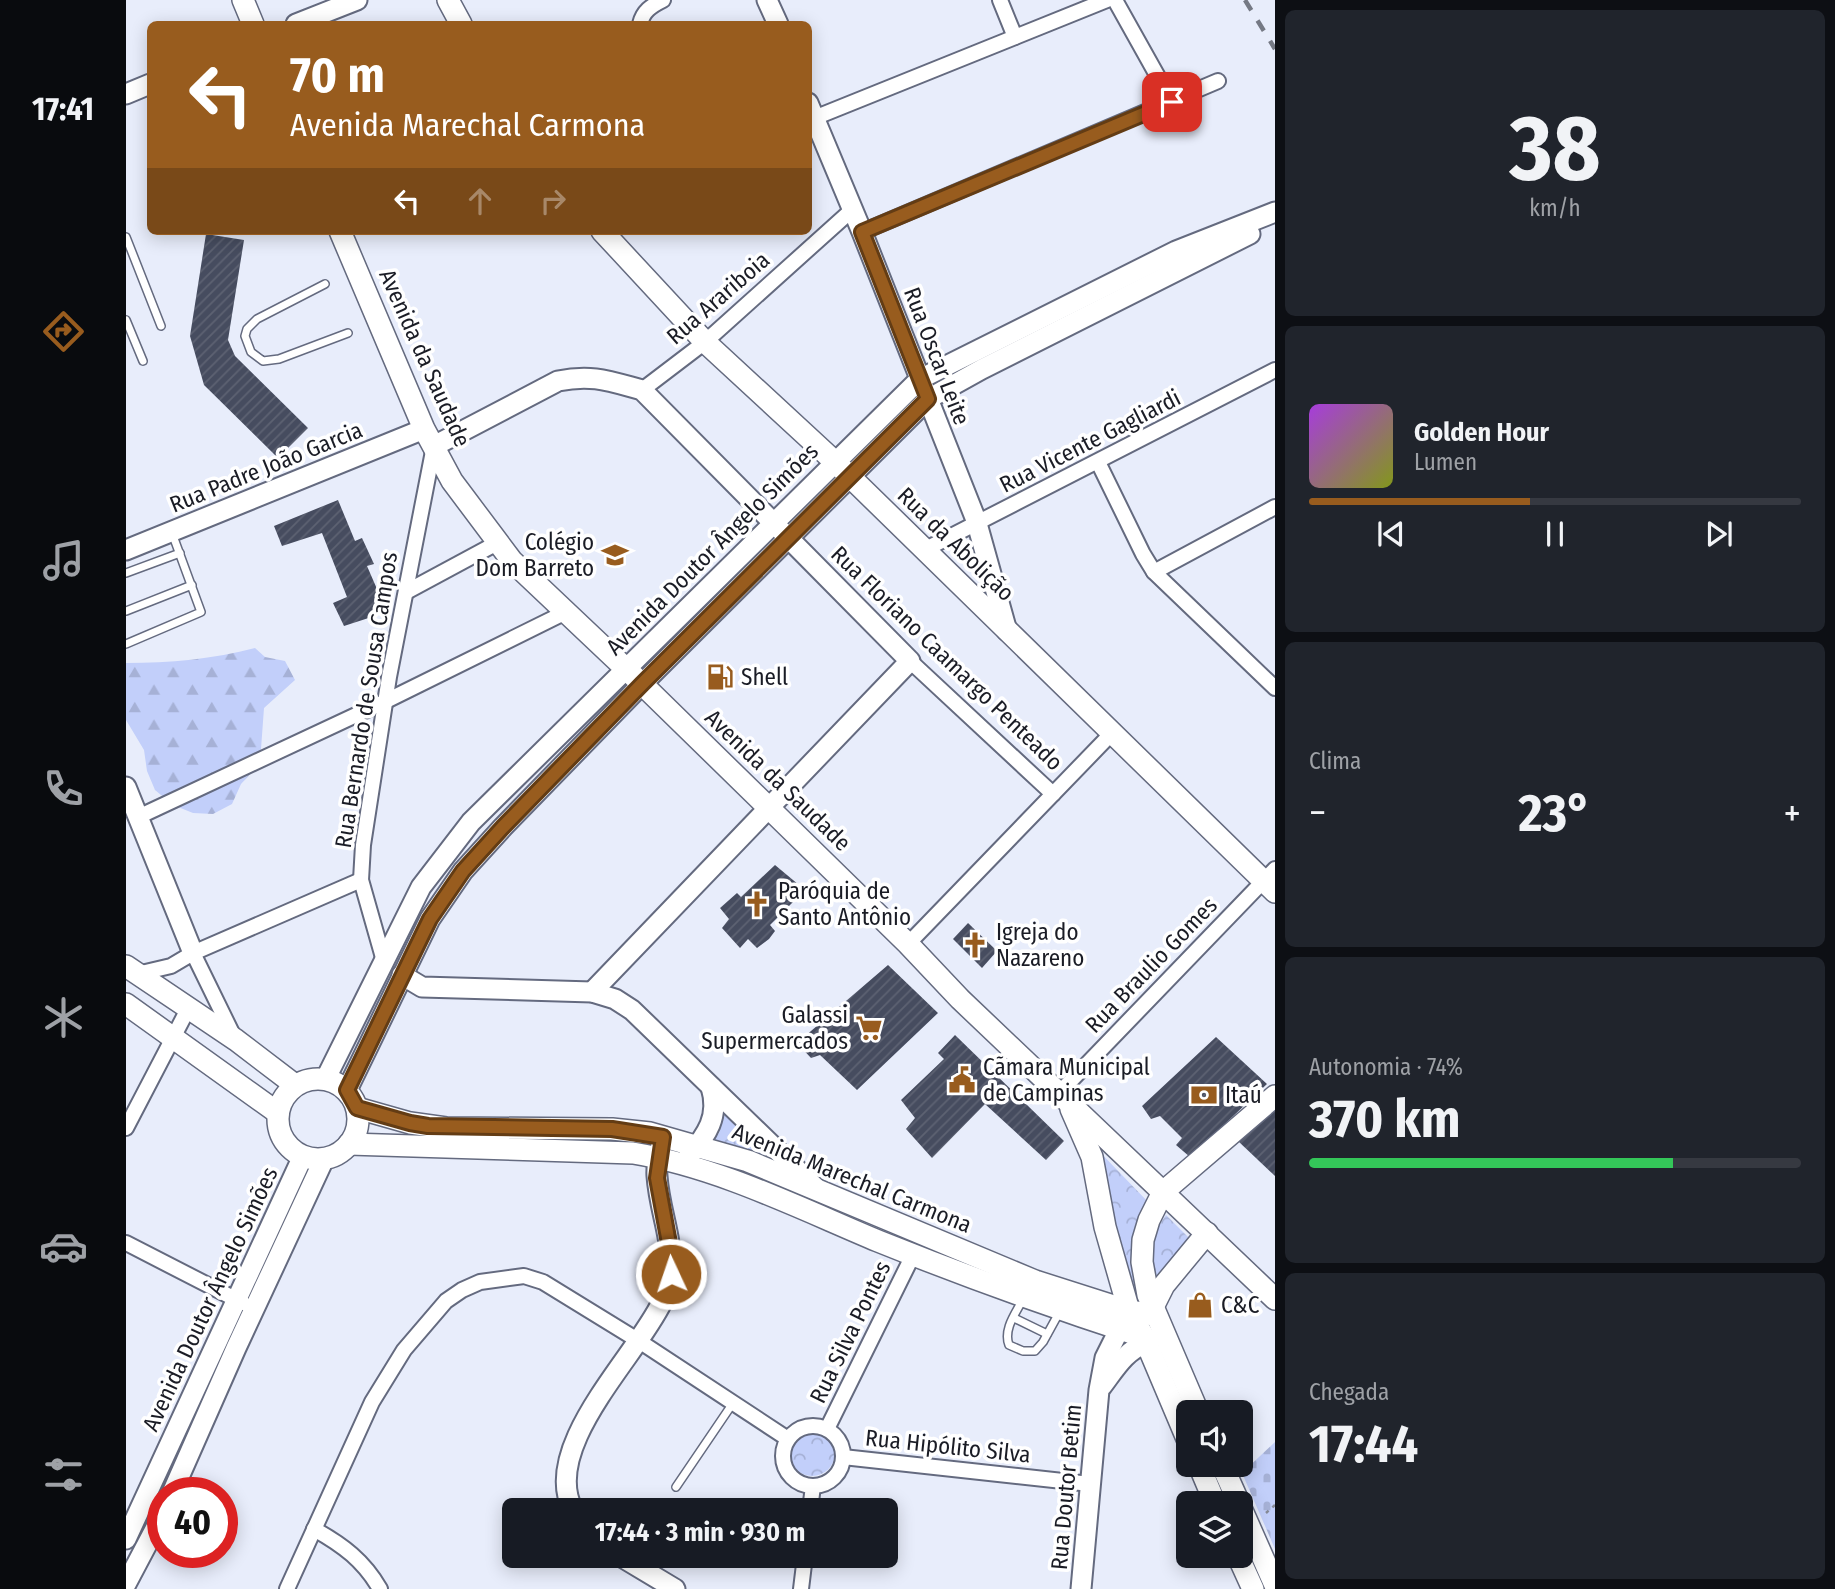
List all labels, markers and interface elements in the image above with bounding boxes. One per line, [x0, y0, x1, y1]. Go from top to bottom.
text: 70 m [290, 46, 385, 105]
icon: left [175, 49, 266, 140]
pin [1142, 72, 1202, 132]
icon: arrive [1153, 83, 1191, 121]
text: 17:41 [32, 90, 94, 128]
text: 38 [1509, 94, 1601, 203]
text: Avenida Marechal Carmona [290, 106, 645, 144]
icon: left [388, 182, 426, 220]
icon: ahead [461, 182, 499, 220]
icon: right [534, 182, 572, 220]
text: km/h [1529, 194, 1581, 222]
street label: Rua Arariboia [661, 246, 775, 350]
street label: Avenida da Saudade [373, 265, 477, 451]
street label: Rua Oscar Leite [898, 283, 976, 429]
icon: directions [39, 307, 88, 356]
street label: Rua Vicente Gagliardi [995, 383, 1185, 499]
street label: Rua Padre João Garcia [165, 416, 367, 518]
text: Golden Hour [1414, 417, 1549, 448]
street label: Avenida Doutor Ângelo Simões [600, 437, 824, 661]
text: Lumen [1414, 448, 1477, 476]
street label: Rua da Abolição [892, 481, 1020, 607]
icon: previous [1372, 515, 1410, 553]
icon: pause [1536, 515, 1574, 553]
icon: next [1700, 515, 1738, 553]
place label: Colégio Dom Barreto [476, 528, 594, 582]
icon: music [39, 536, 88, 585]
school or university icon: Colégio Dom Barreto [600, 540, 630, 570]
street label: Rua Floriano Caamargo Penteado [825, 540, 1069, 776]
street label: Rua Bernardo de Sousa Campos [329, 550, 403, 850]
fuel station icon: Shell [705, 662, 735, 692]
place label: Shell [741, 663, 788, 691]
street label: Avenida da Saudade [699, 703, 857, 857]
text: Clima [1309, 747, 1361, 775]
icon: phone [39, 764, 88, 813]
text: 23° [1518, 782, 1591, 845]
text: − [1309, 790, 1326, 836]
text: + [1784, 790, 1801, 836]
place label: Paróquia de Santo Antônio [778, 877, 911, 931]
church icon: Paróquia de Santo Antônio [742, 889, 772, 919]
street label: Rua Braulio Gomes [1079, 891, 1223, 1039]
place label: Igreja do Nazareno [996, 918, 1084, 972]
church icon: Igreja do Nazareno [960, 930, 990, 960]
icon: climate [39, 993, 88, 1042]
place label: Galassi Supermercados [701, 1001, 848, 1055]
supermarket icon: Galassi Supermercados [854, 1013, 884, 1043]
place label: Cãmara Municipal de Campinas [983, 1053, 1150, 1107]
text: Autonomia · 74% [1309, 1053, 1463, 1081]
public building icon: Cãmara Municipal de Campinas [947, 1065, 977, 1095]
bank icon: Itaú [1189, 1080, 1219, 1110]
place label: Itaú [1225, 1081, 1262, 1109]
text: 370 km [1309, 1088, 1460, 1151]
street label: Avenida Marechal Carmona [728, 1117, 976, 1239]
street label: Avenida Doutor Ângelo Simões [136, 1162, 284, 1436]
icon: car [39, 1222, 88, 1271]
position arrow [634, 1237, 708, 1311]
street label: Rua Silva Pontes [803, 1256, 897, 1408]
shop icon: C&C [1185, 1290, 1215, 1320]
place label: C&C [1221, 1291, 1260, 1319]
text: Chegada [1309, 1378, 1389, 1406]
map controls [1176, 1400, 1253, 1568]
button: sound [1176, 1400, 1253, 1477]
street label: Rua Doutor Betim [1045, 1403, 1087, 1571]
text: 17:44 [1309, 1413, 1418, 1476]
street label: Rua Hipólito Silva [864, 1423, 1032, 1469]
icon: filters [39, 1450, 88, 1499]
speed limit sign: 40 [147, 1477, 238, 1568]
button: layers [1176, 1491, 1253, 1568]
text: 17:44 · 3 min · 930 m [595, 1517, 805, 1548]

